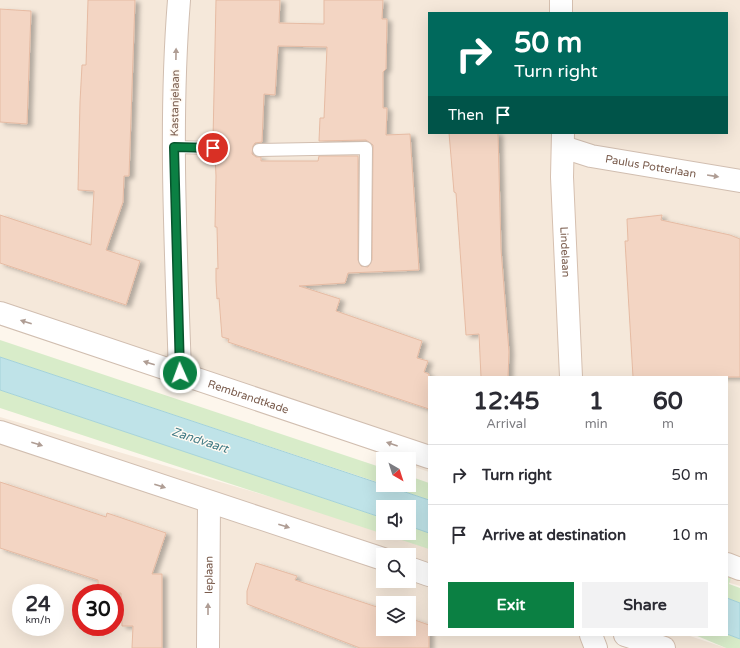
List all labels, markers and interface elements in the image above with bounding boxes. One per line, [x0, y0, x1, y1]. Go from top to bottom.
text: 50 m [514, 26, 582, 60]
icon: right [448, 28, 500, 80]
one-way arrow [172, 48, 179, 60]
text: Turn right [514, 60, 598, 82]
street label: Kastanjelaan [168, 70, 182, 136]
icon: arrive [492, 104, 514, 126]
text: Then [448, 106, 484, 124]
pin [196, 131, 230, 165]
icon: arrive [202, 137, 224, 159]
street label: Paulus Potterlaan [604, 152, 697, 180]
one-way arrow [706, 173, 719, 179]
street label: Lindelaan [558, 226, 573, 278]
one-way arrow [20, 319, 32, 325]
position arrow [159, 352, 201, 394]
one-way arrow [143, 360, 155, 366]
street label: Rembrandtkade [206, 377, 291, 416]
text: 12:45 [473, 387, 540, 416]
text: 1 [589, 387, 604, 416]
text: 60 [653, 387, 683, 416]
text: Arrival [486, 416, 526, 432]
text: min [585, 416, 608, 432]
text: m [662, 416, 674, 432]
water label: Zandvaart [170, 424, 231, 456]
one-way arrow [386, 441, 398, 447]
one-way arrow [31, 442, 43, 448]
north arrow [376, 452, 416, 492]
map controls [376, 452, 416, 636]
icon: right [448, 464, 470, 486]
text: Turn right [482, 466, 552, 484]
text: 50 m [671, 466, 708, 484]
one-way arrow [155, 483, 167, 489]
button: sound [376, 500, 416, 540]
one-way arrow [278, 524, 290, 530]
icon: arrive [448, 524, 470, 546]
text: Arrive at destination [482, 526, 626, 544]
text: 10 m [671, 526, 708, 544]
button: search [376, 548, 416, 588]
street label: Ieplaan [202, 556, 215, 594]
button: Exit [448, 582, 574, 628]
button: Share [582, 582, 708, 628]
speed limit sign: 30 [72, 584, 124, 636]
text: 24 [25, 593, 51, 617]
button: layers [376, 596, 416, 636]
one-way arrow [205, 602, 211, 615]
text: km/h [25, 614, 51, 626]

